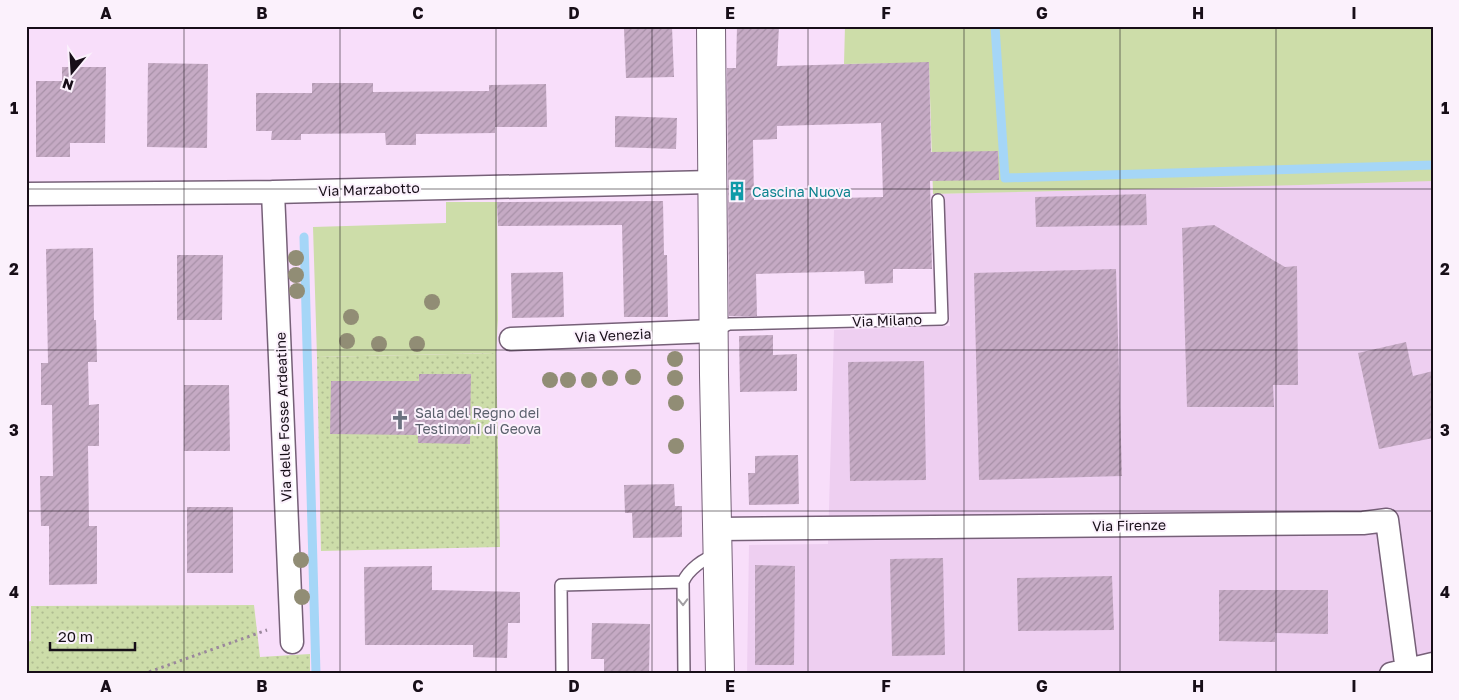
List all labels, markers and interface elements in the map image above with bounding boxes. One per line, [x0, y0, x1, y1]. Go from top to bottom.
text: A [100, 3, 112, 23]
text: B [256, 3, 268, 23]
text: C [412, 3, 424, 23]
text: D [568, 3, 580, 23]
text: E [725, 3, 735, 23]
text: F [881, 3, 891, 23]
text: G [1036, 3, 1048, 23]
text: H [1192, 3, 1204, 23]
text: I [1351, 3, 1357, 23]
north arrow [48, 48, 98, 98]
text: N [60, 75, 76, 95]
text: 1 [10, 98, 18, 118]
text: 1 [1441, 98, 1449, 118]
street label: Via Marzabotto [318, 179, 420, 199]
building icon: Cascina Nuova [726, 180, 748, 202]
place label: Cascina Nuova [752, 183, 851, 200]
text: 2 [9, 259, 19, 279]
text: 2 [1440, 259, 1450, 279]
street label: Via Milano [852, 310, 922, 330]
street label: Via Venezia [574, 325, 652, 345]
street label: Via delle Fosse Ardeatine [272, 332, 294, 502]
place label: Sala del Regno dei Testimoni di Geova [415, 404, 541, 437]
church icon: Sala del Regno dei Testimoni di Geova [389, 409, 411, 431]
text: 3 [9, 420, 19, 440]
text: 3 [1440, 420, 1450, 440]
street label: Via Firenze [1092, 516, 1166, 534]
text: 4 [9, 582, 19, 602]
text: 4 [1440, 582, 1450, 602]
one-way arrow [678, 598, 688, 606]
scale bar [50, 620, 135, 652]
text: 20 m [58, 627, 93, 645]
text: A [100, 676, 112, 696]
text: B [256, 676, 268, 696]
text: C [412, 676, 424, 696]
text: D [568, 676, 580, 696]
text: E [725, 676, 735, 696]
text: F [881, 676, 891, 696]
text: G [1036, 676, 1048, 696]
text: H [1192, 676, 1204, 696]
text: I [1351, 676, 1357, 696]

